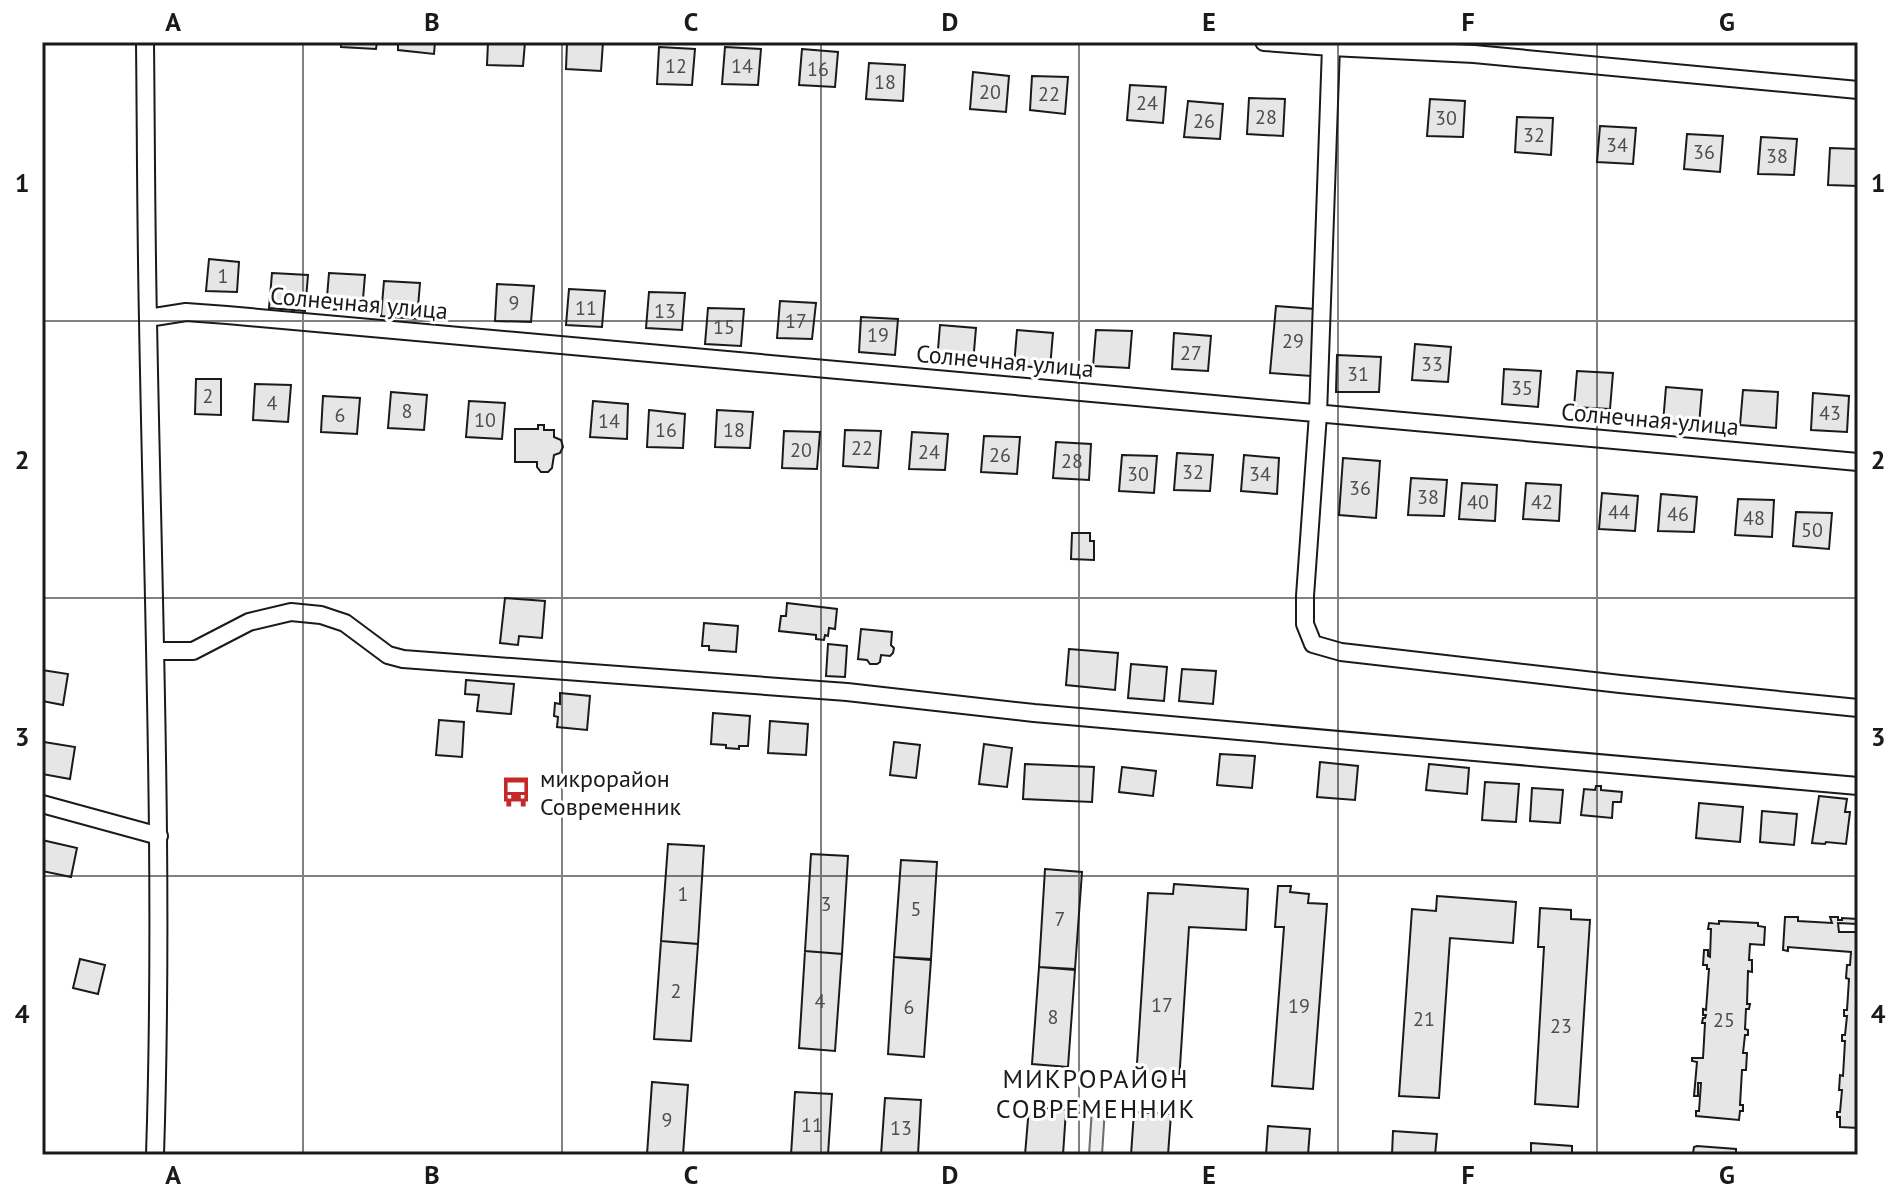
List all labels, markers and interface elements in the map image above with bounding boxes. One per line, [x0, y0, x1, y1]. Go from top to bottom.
text: A [165, 5, 181, 38]
text: B [424, 5, 440, 38]
text: C [684, 5, 698, 38]
text: D [942, 5, 958, 38]
text: E [1202, 5, 1216, 38]
text: F [1461, 5, 1475, 38]
text: G [1719, 5, 1735, 38]
house number: 12 [665, 53, 687, 79]
house number: 14 [731, 53, 753, 79]
house number: 16 [807, 56, 829, 82]
house number: 18 [874, 69, 896, 95]
house number: 20 [979, 79, 1001, 105]
house number: 22 [1038, 81, 1060, 107]
house number: 24 [1136, 90, 1158, 116]
house number: 28 [1255, 104, 1277, 130]
house number: 30 [1435, 105, 1457, 131]
house number: 26 [1193, 108, 1215, 134]
house number: 32 [1523, 122, 1545, 148]
house number: 34 [1606, 132, 1628, 158]
house number: 36 [1693, 139, 1715, 165]
house number: 38 [1766, 143, 1788, 169]
text: 1 [15, 166, 29, 199]
text: 1 [1871, 166, 1885, 199]
house number: 1 [218, 263, 228, 289]
street label: Солнечная улица [269, 280, 449, 326]
house number: 9 [509, 290, 519, 316]
house number: 11 [575, 295, 597, 321]
house number: 13 [654, 298, 676, 324]
house number: 17 [785, 308, 807, 334]
house number: 15 [713, 314, 735, 340]
house number: 19 [867, 322, 889, 348]
house number: 29 [1282, 328, 1304, 354]
street label: Солнечная улица [915, 338, 1095, 384]
house number: 27 [1180, 340, 1202, 366]
house number: 33 [1421, 351, 1443, 377]
house number: 31 [1347, 361, 1369, 387]
house number: 35 [1511, 375, 1533, 401]
house number: 2 [203, 383, 213, 409]
house number: 4 [267, 390, 278, 416]
street label: Солнечная улица [1560, 396, 1740, 442]
house number: 8 [402, 398, 412, 424]
house number: 43 [1819, 400, 1841, 426]
house number: 6 [335, 402, 345, 428]
house number: 10 [474, 407, 496, 433]
house number: 14 [598, 408, 620, 434]
house number: 16 [655, 417, 677, 443]
house number: 18 [723, 417, 745, 443]
house number: 22 [851, 435, 873, 461]
house number: 20 [790, 437, 812, 463]
house number: 24 [918, 439, 940, 465]
house number: 26 [989, 442, 1011, 468]
text: 2 [15, 443, 29, 476]
text: 2 [1871, 443, 1885, 476]
house number: 28 [1061, 448, 1083, 474]
house number: 32 [1182, 459, 1204, 485]
house number: 30 [1127, 461, 1149, 487]
house number: 34 [1249, 461, 1271, 487]
house number: 36 [1349, 475, 1371, 501]
house number: 38 [1417, 484, 1439, 510]
house number: 40 [1467, 489, 1489, 515]
house number: 42 [1531, 489, 1553, 515]
house number: 44 [1608, 499, 1630, 525]
house number: 46 [1667, 501, 1689, 527]
house number: 48 [1743, 505, 1765, 531]
house number: 50 [1801, 517, 1823, 543]
text: 3 [15, 720, 29, 753]
text: 3 [1871, 720, 1885, 753]
place label: микрорайон Современник [540, 763, 682, 822]
bus stop icon: микрорайон Современник [499, 775, 533, 809]
house number: 1 [678, 881, 688, 907]
house number: 3 [821, 891, 831, 917]
house number: 5 [911, 896, 921, 922]
house number: 7 [1055, 906, 1065, 932]
house number: 2 [671, 978, 681, 1004]
house number: 4 [815, 988, 826, 1014]
house number: 17 [1151, 992, 1173, 1018]
house number: 19 [1288, 993, 1310, 1019]
house number: 6 [904, 994, 914, 1020]
text: 4 [15, 997, 30, 1030]
text: 4 [1871, 997, 1886, 1030]
house number: 8 [1048, 1004, 1058, 1030]
house number: 21 [1413, 1006, 1435, 1032]
house number: 25 [1713, 1007, 1735, 1033]
house number: 23 [1550, 1013, 1572, 1039]
district label: МИКРОРАЙОН СОВРЕМЕННИК [996, 1062, 1196, 1125]
house number: 9 [662, 1107, 672, 1133]
house number: 11 [801, 1112, 823, 1138]
house number: 13 [890, 1115, 912, 1141]
text: A [165, 1158, 181, 1191]
text: B [424, 1158, 440, 1191]
text: C [684, 1158, 698, 1191]
text: D [942, 1158, 958, 1191]
text: E [1202, 1158, 1216, 1191]
text: F [1461, 1158, 1475, 1191]
text: G [1719, 1158, 1735, 1191]

